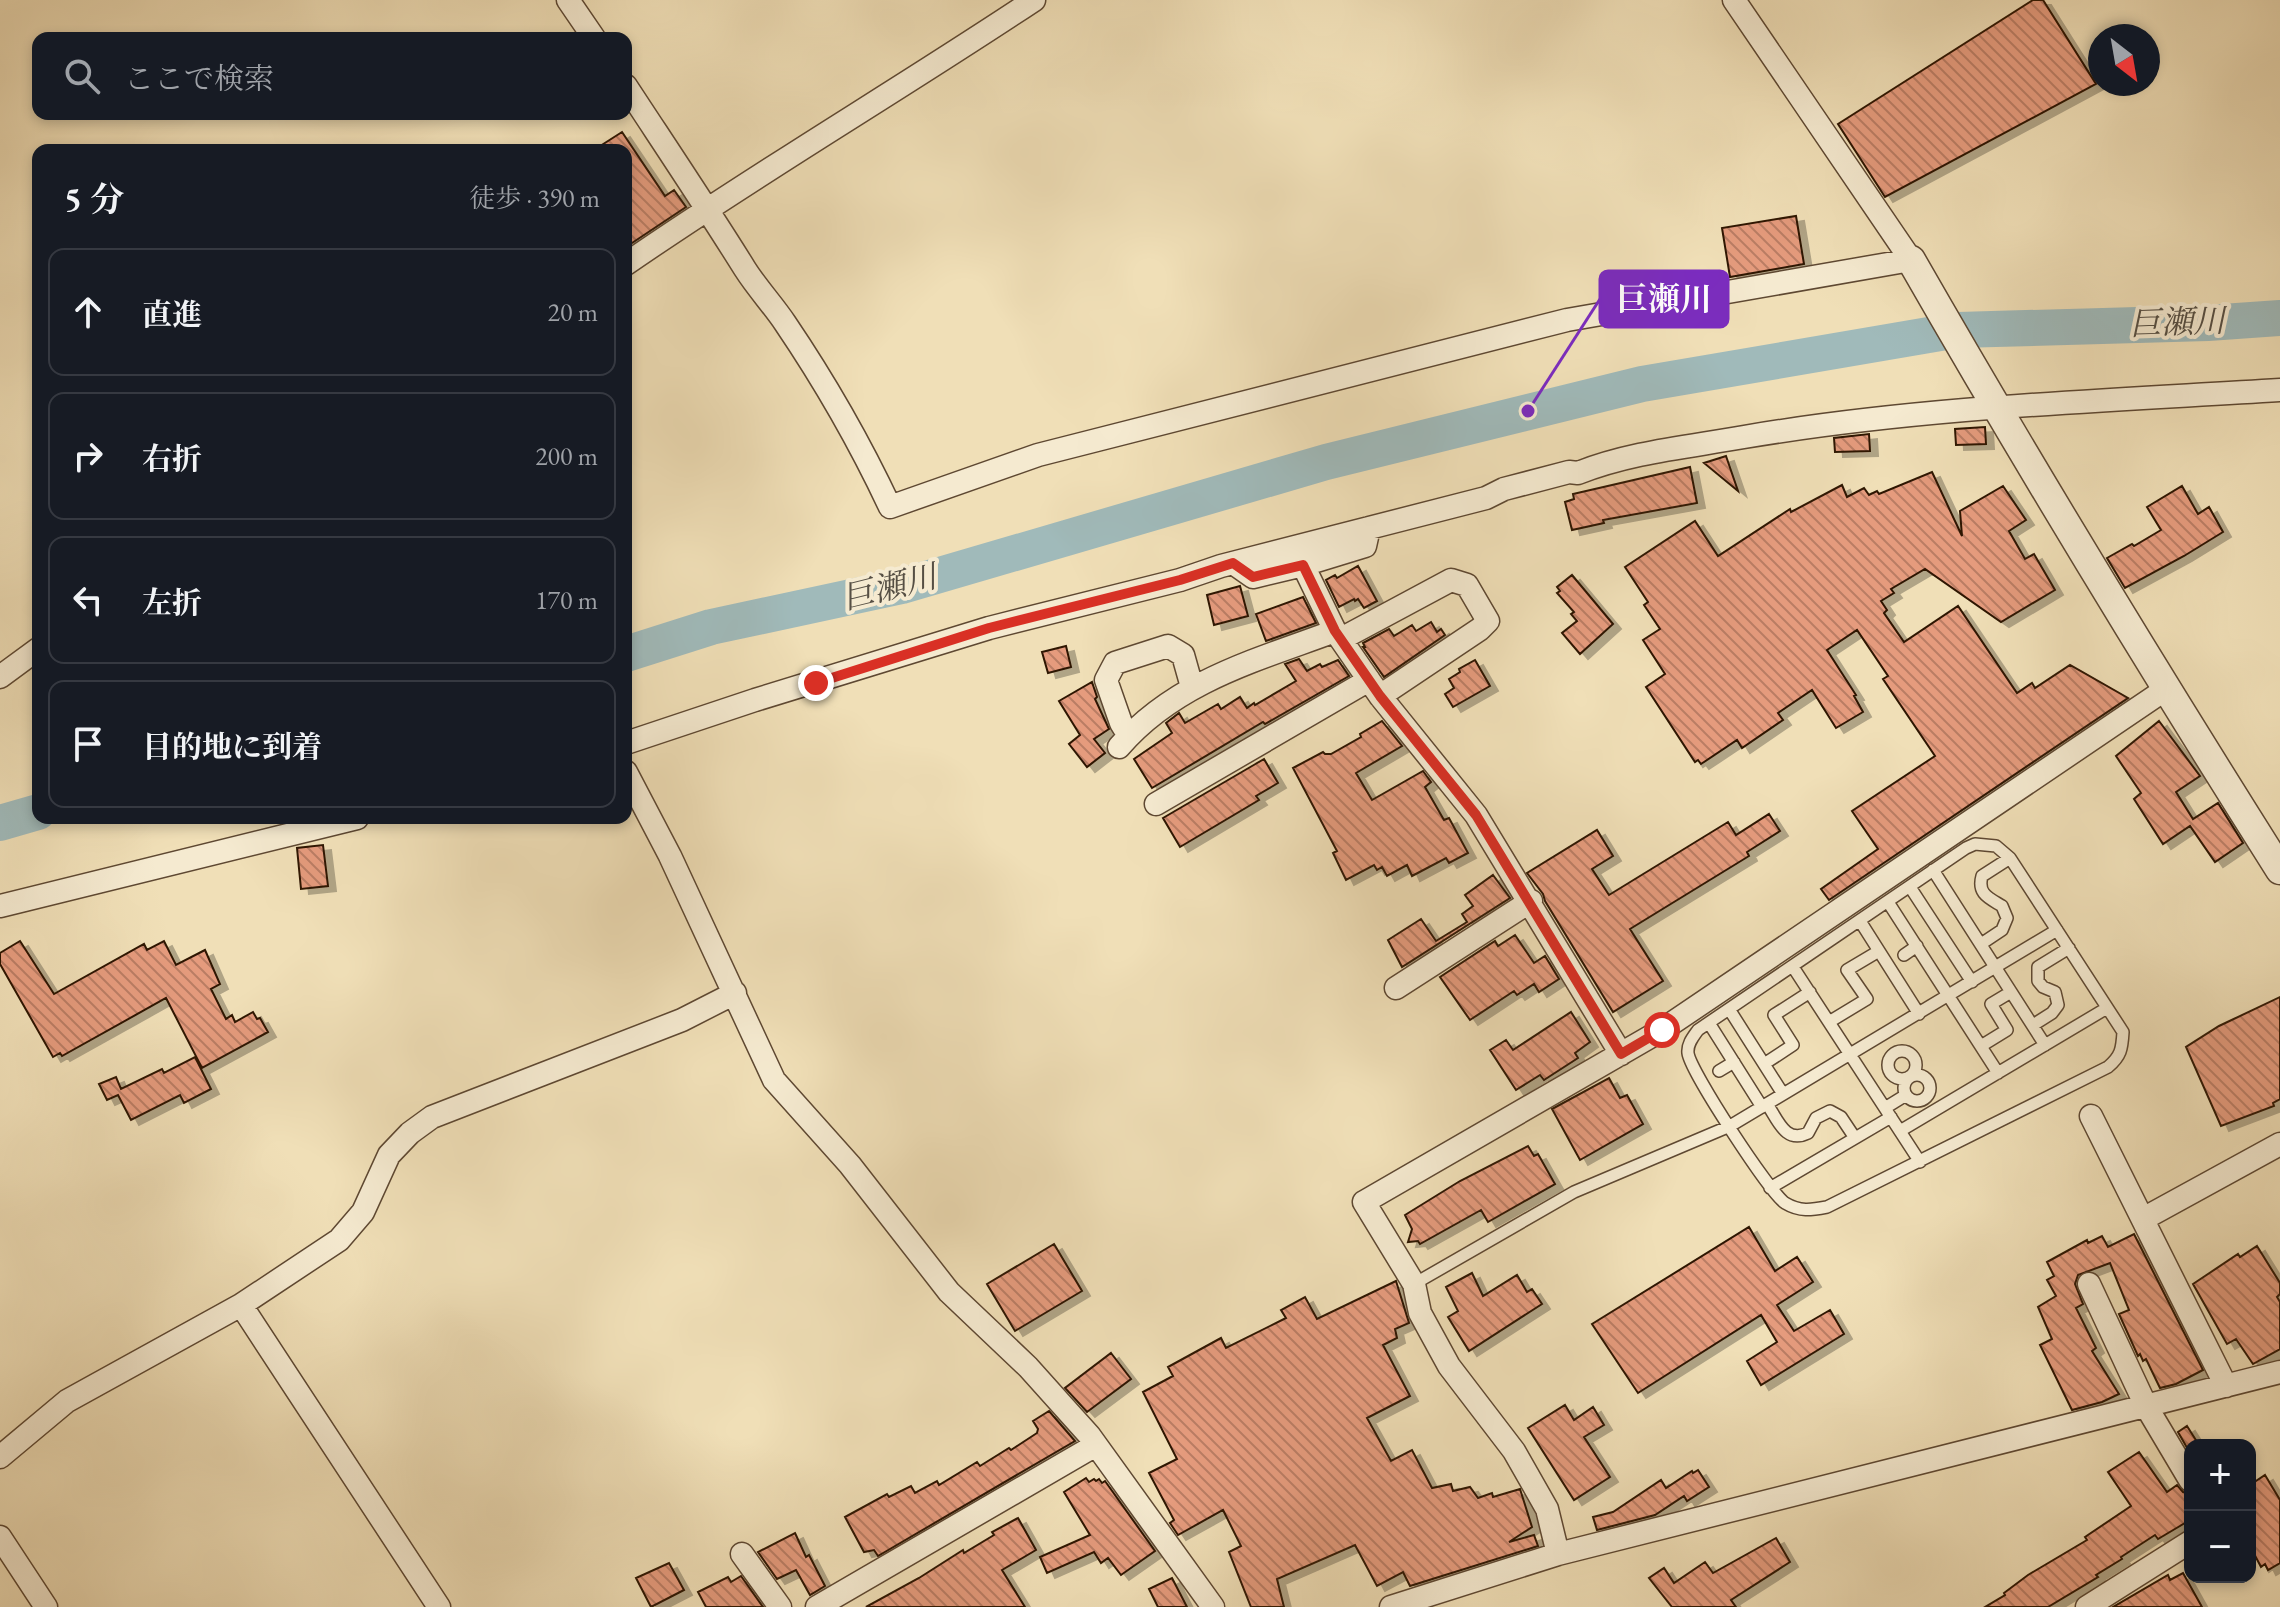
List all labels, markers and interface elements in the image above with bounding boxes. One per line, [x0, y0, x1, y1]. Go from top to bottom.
north arrow [2088, 24, 2160, 96]
search box [32, 32, 632, 120]
icon: search [60, 54, 104, 98]
text: ここで検索 [124, 59, 274, 98]
text: 5 分 [64, 177, 124, 221]
text: 徒歩 · 390 m [470, 181, 600, 215]
callout: 巨瀬川 [1600, 271, 1728, 327]
text: 巨瀬川 [1616, 278, 1712, 320]
icon: ahead [66, 290, 110, 334]
text: 直進 [142, 295, 202, 334]
text: 20 m [548, 295, 598, 329]
water label: 巨瀬川 [2128, 299, 2229, 345]
icon: right [66, 434, 110, 478]
text: 右折 [142, 439, 202, 478]
text: 200 m [535, 439, 598, 473]
water label: 巨瀬川 [837, 554, 944, 619]
icon: left [66, 578, 110, 622]
text: 左折 [142, 583, 202, 622]
text: 170 m [535, 583, 598, 617]
route end [798, 665, 834, 701]
icon: arrive [66, 722, 110, 766]
text: 目的地に到着 [142, 727, 322, 766]
route start [1644, 1012, 1680, 1048]
map controls [2184, 1439, 2256, 1583]
button: + [2184, 1439, 2256, 1511]
button: − [2184, 1511, 2256, 1583]

